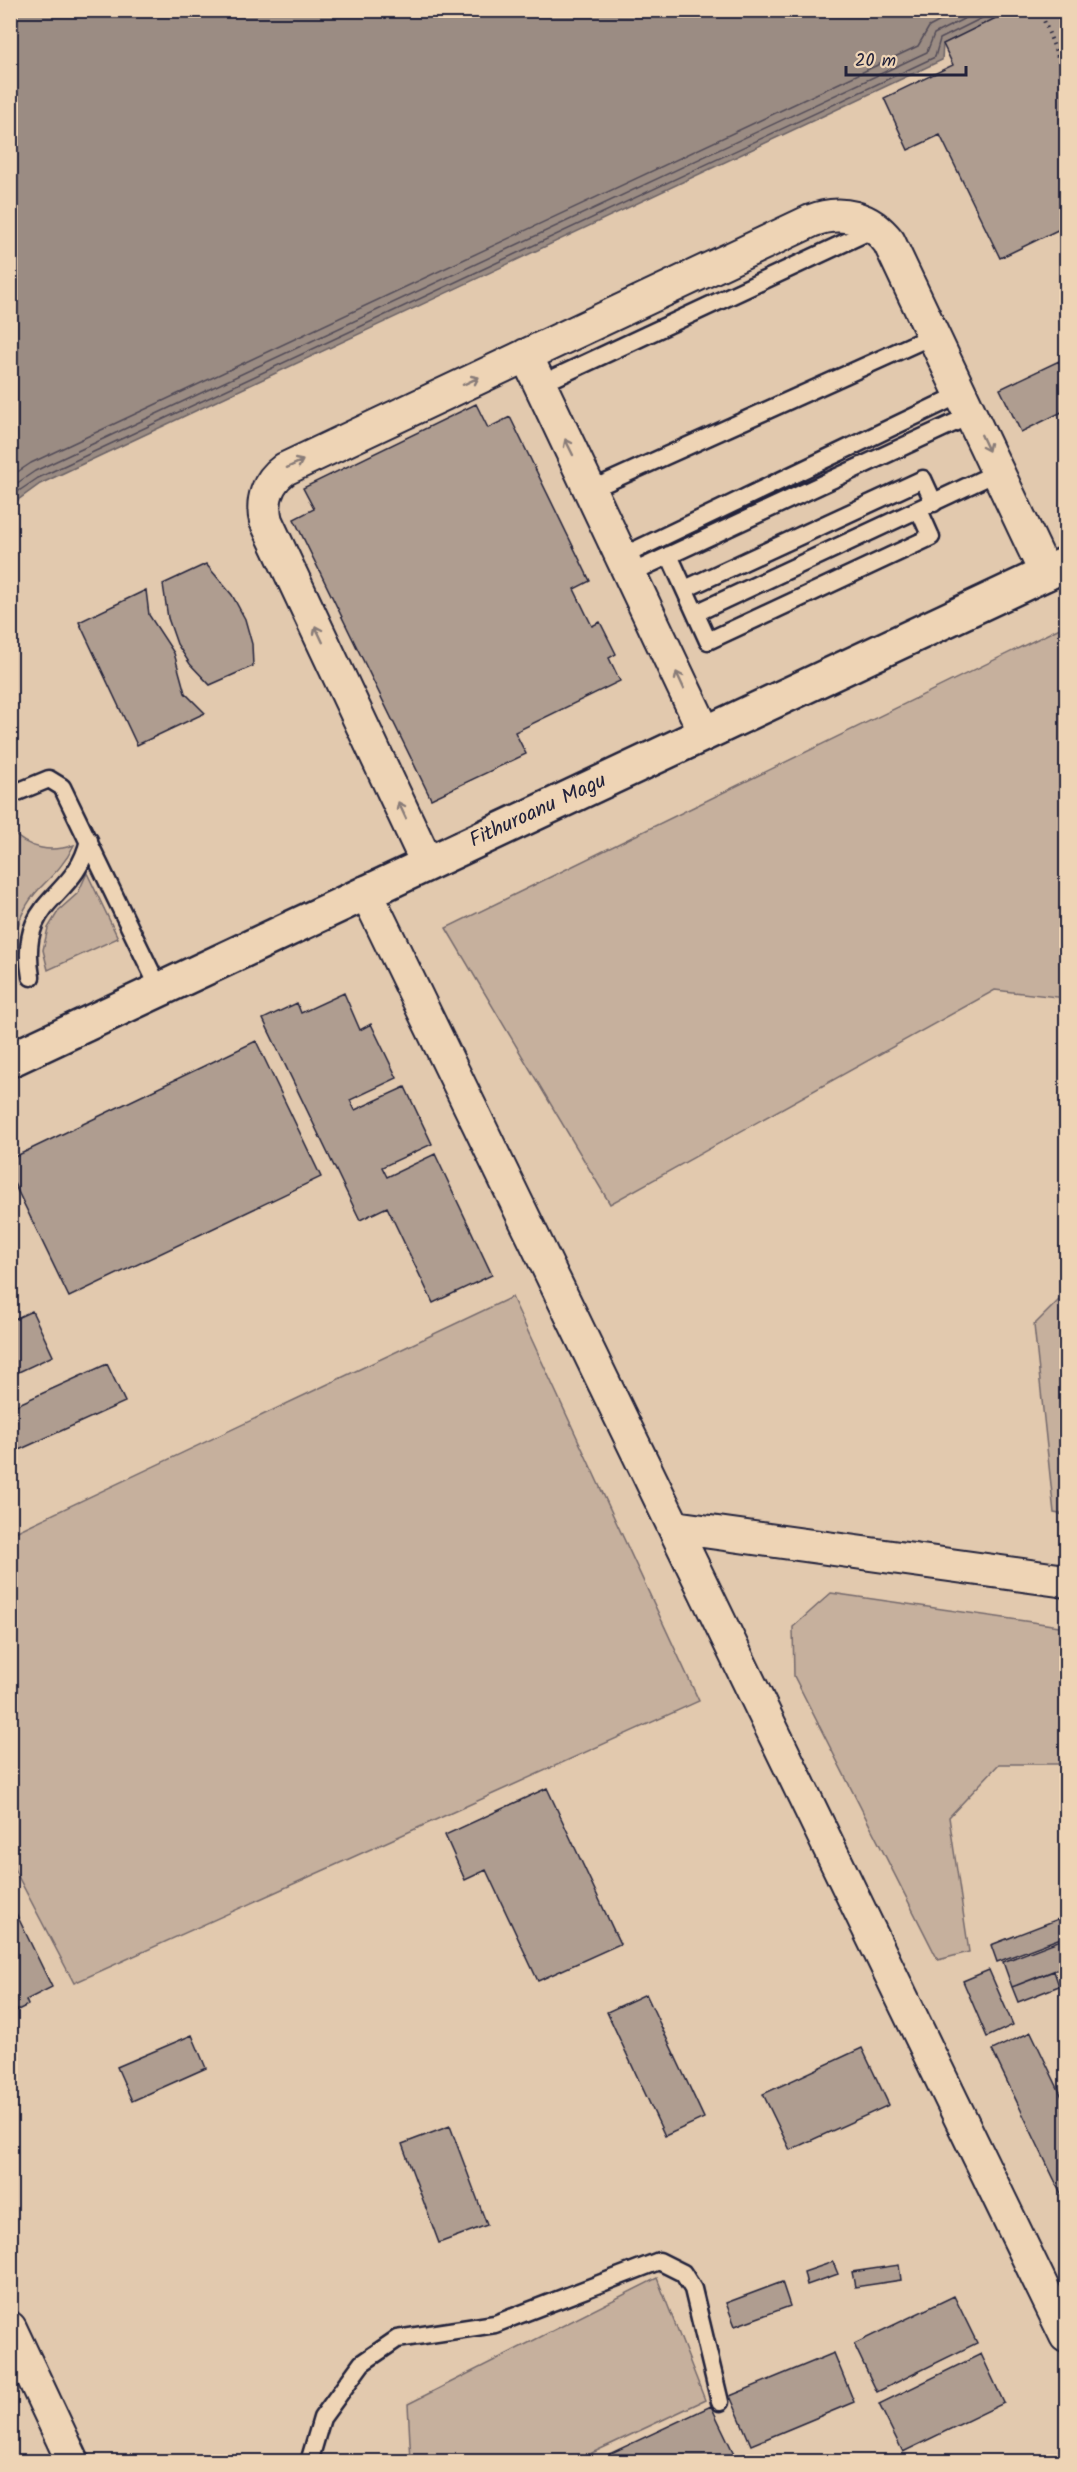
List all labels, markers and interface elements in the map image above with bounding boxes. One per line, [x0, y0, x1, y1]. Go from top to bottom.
scale bar [846, 39, 966, 77]
text: 20 m [855, 47, 896, 76]
one-way arrow [461, 375, 479, 387]
one-way arrow [979, 434, 991, 452]
one-way arrow [563, 439, 575, 457]
one-way arrow [285, 458, 303, 470]
one-way arrow [313, 625, 325, 643]
one-way arrow [673, 672, 685, 690]
street label: Fithuroanu Magu [464, 765, 612, 857]
one-way arrow [396, 802, 407, 820]

